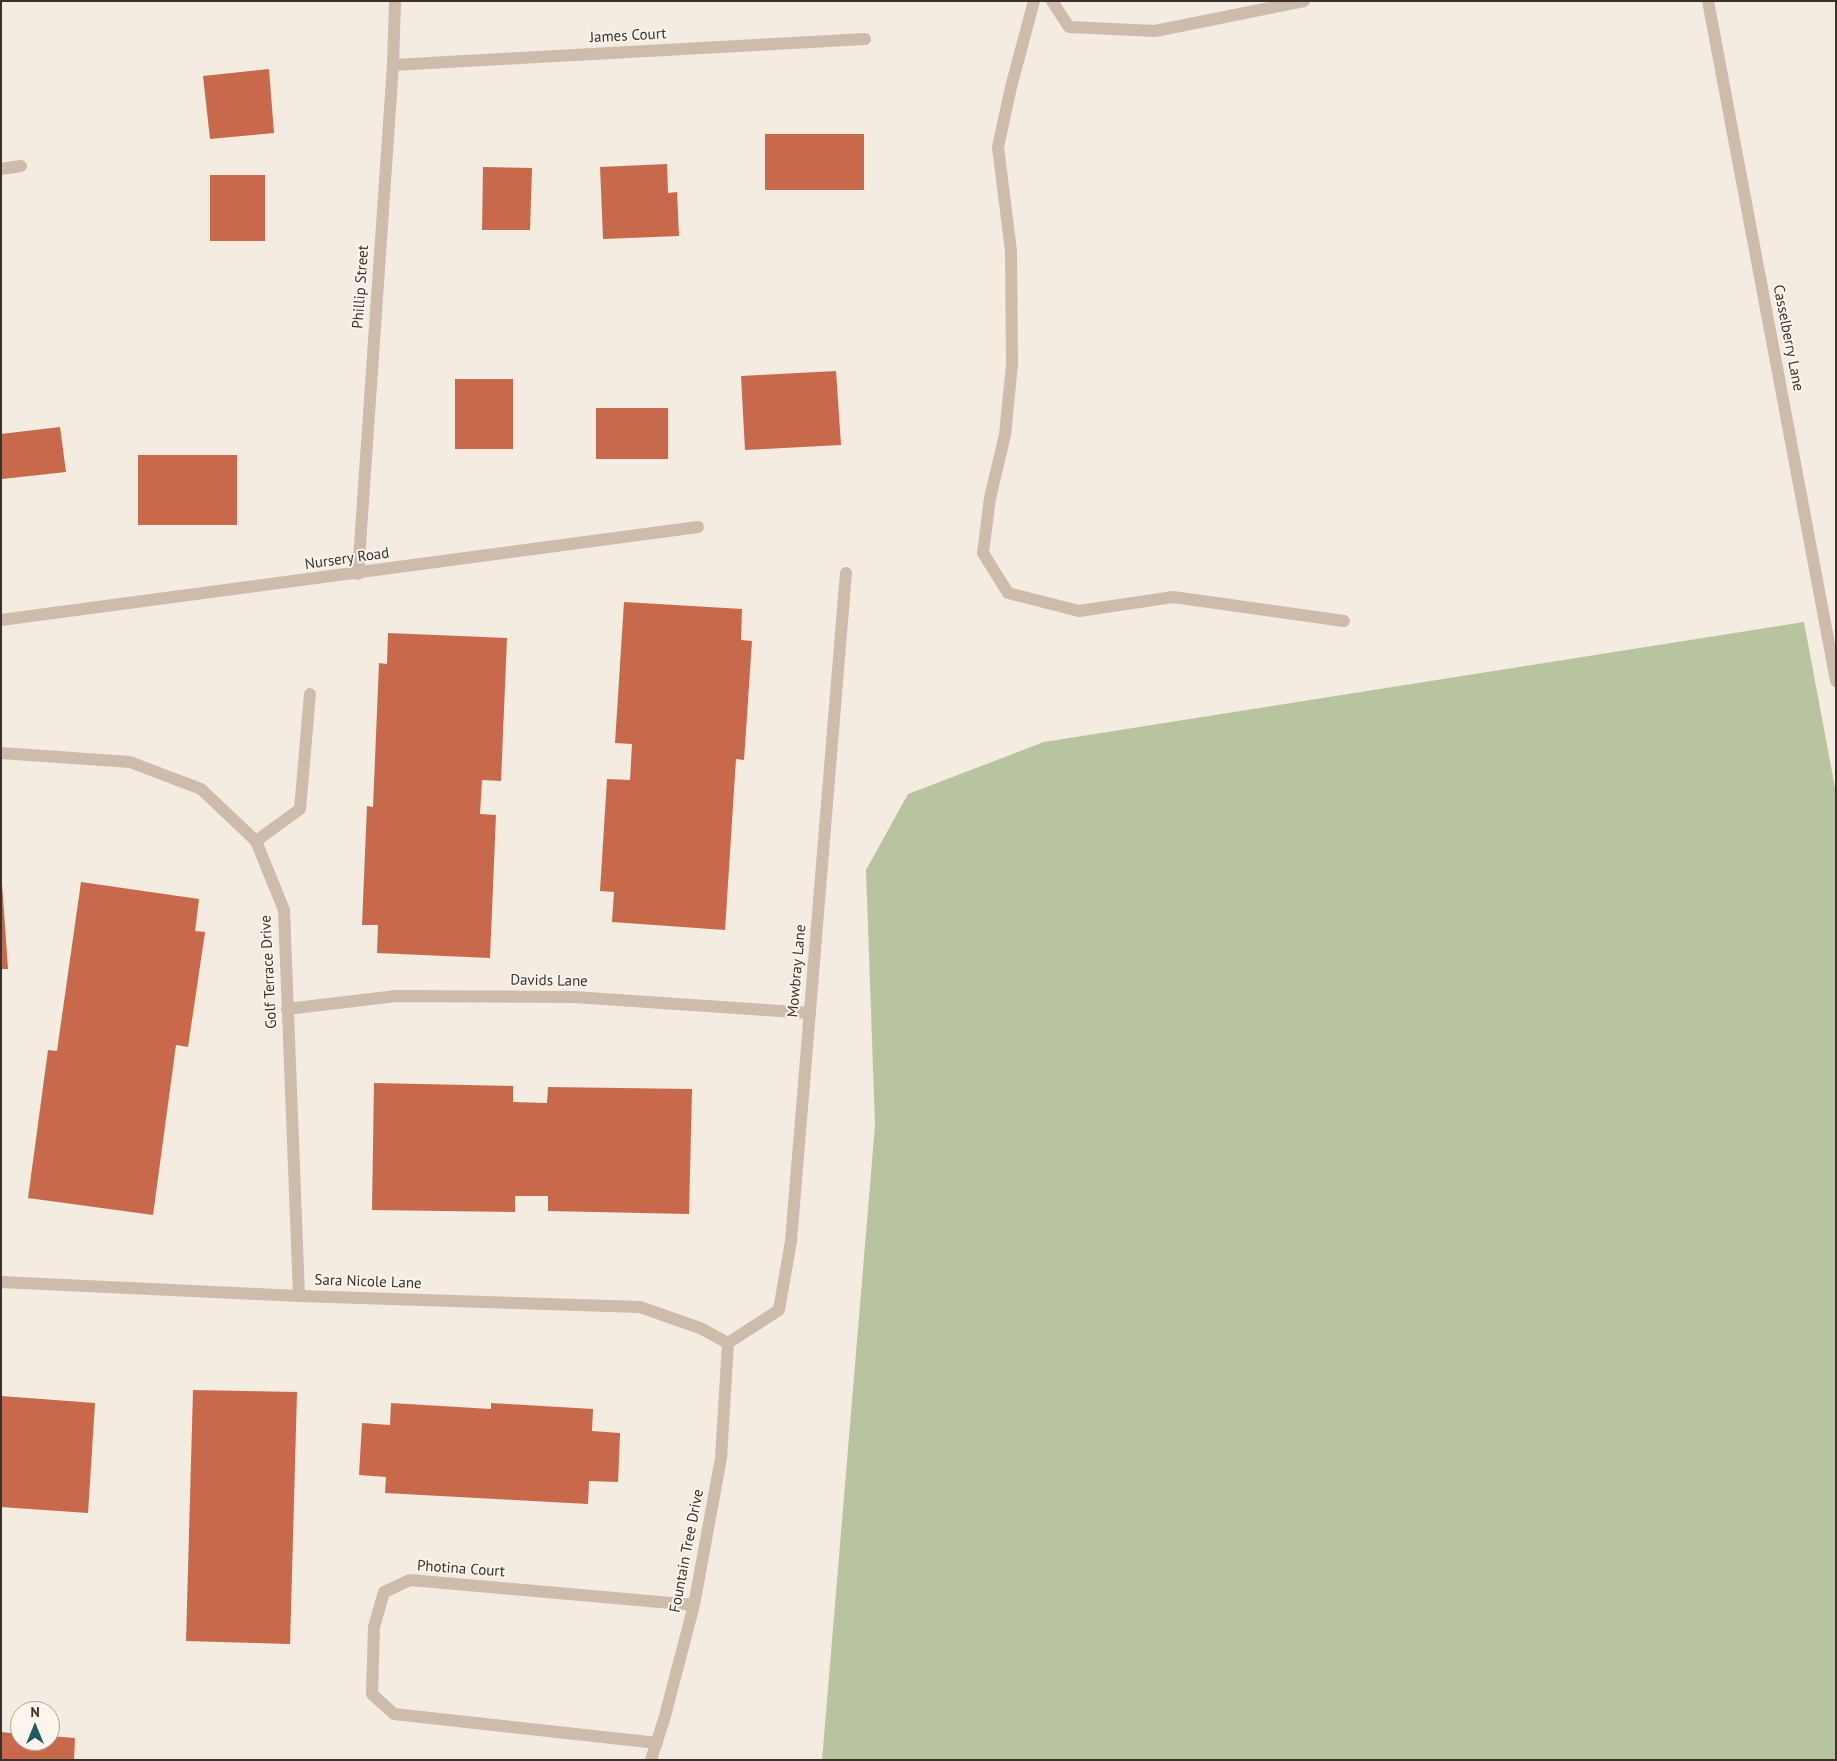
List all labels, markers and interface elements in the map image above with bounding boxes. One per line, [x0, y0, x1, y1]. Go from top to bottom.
street label: James Court [589, 25, 667, 47]
street label: Phillip Street [349, 245, 373, 329]
street label: Casselberry Lane [1769, 283, 1807, 393]
street label: Nursery Road [304, 544, 390, 574]
street label: Golf Terrace Drive [257, 915, 281, 1029]
street label: Mowbray Lane [784, 924, 810, 1018]
street label: Davids Lane [510, 971, 588, 991]
street label: Sara Nicole Lane [314, 1271, 422, 1293]
street label: Fountain Tree Drive [666, 1488, 708, 1614]
street label: Photina Court [416, 1557, 506, 1581]
north arrow [10, 1701, 60, 1751]
text: N [30, 1703, 40, 1721]

